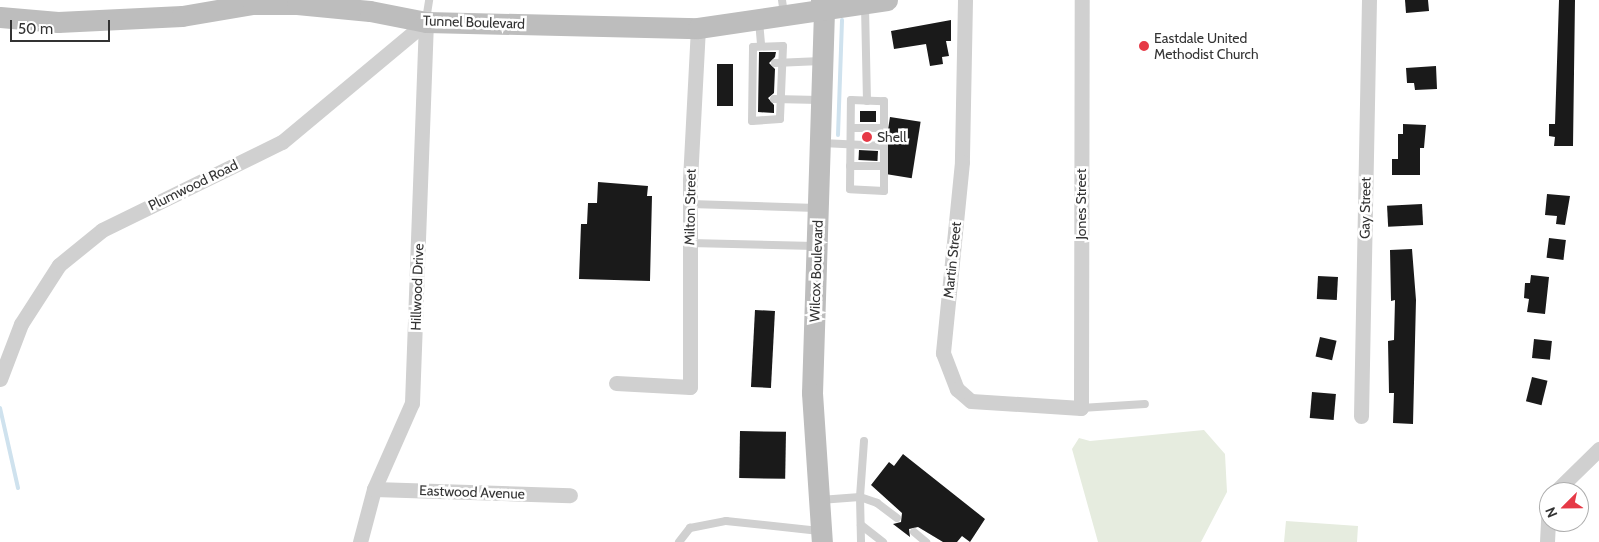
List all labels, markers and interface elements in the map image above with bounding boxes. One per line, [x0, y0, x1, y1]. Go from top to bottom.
scale bar [12, 10, 112, 42]
street label: Tunnel Boulevard [423, 12, 525, 32]
text: 50 m [18, 20, 53, 38]
place label: Eastdale United Methodist Church [1154, 30, 1259, 62]
marker: Eastdale United Methodist Church [1138, 40, 1150, 52]
place label: Shell [877, 129, 906, 145]
marker: Shell [861, 131, 873, 143]
street label: Plumwood Road [145, 156, 241, 214]
street label: Milton Street [681, 168, 699, 246]
street label: Jones Street [1073, 169, 1089, 239]
street label: Gay Street [1356, 177, 1374, 239]
street label: Wilcox Boulevard [806, 220, 826, 322]
street label: Martin Street [940, 221, 964, 299]
street label: Hillwood Drive [407, 243, 427, 331]
street label: Eastwood Avenue [419, 482, 525, 502]
north arrow [1539, 482, 1589, 532]
text: N [1541, 504, 1561, 521]

